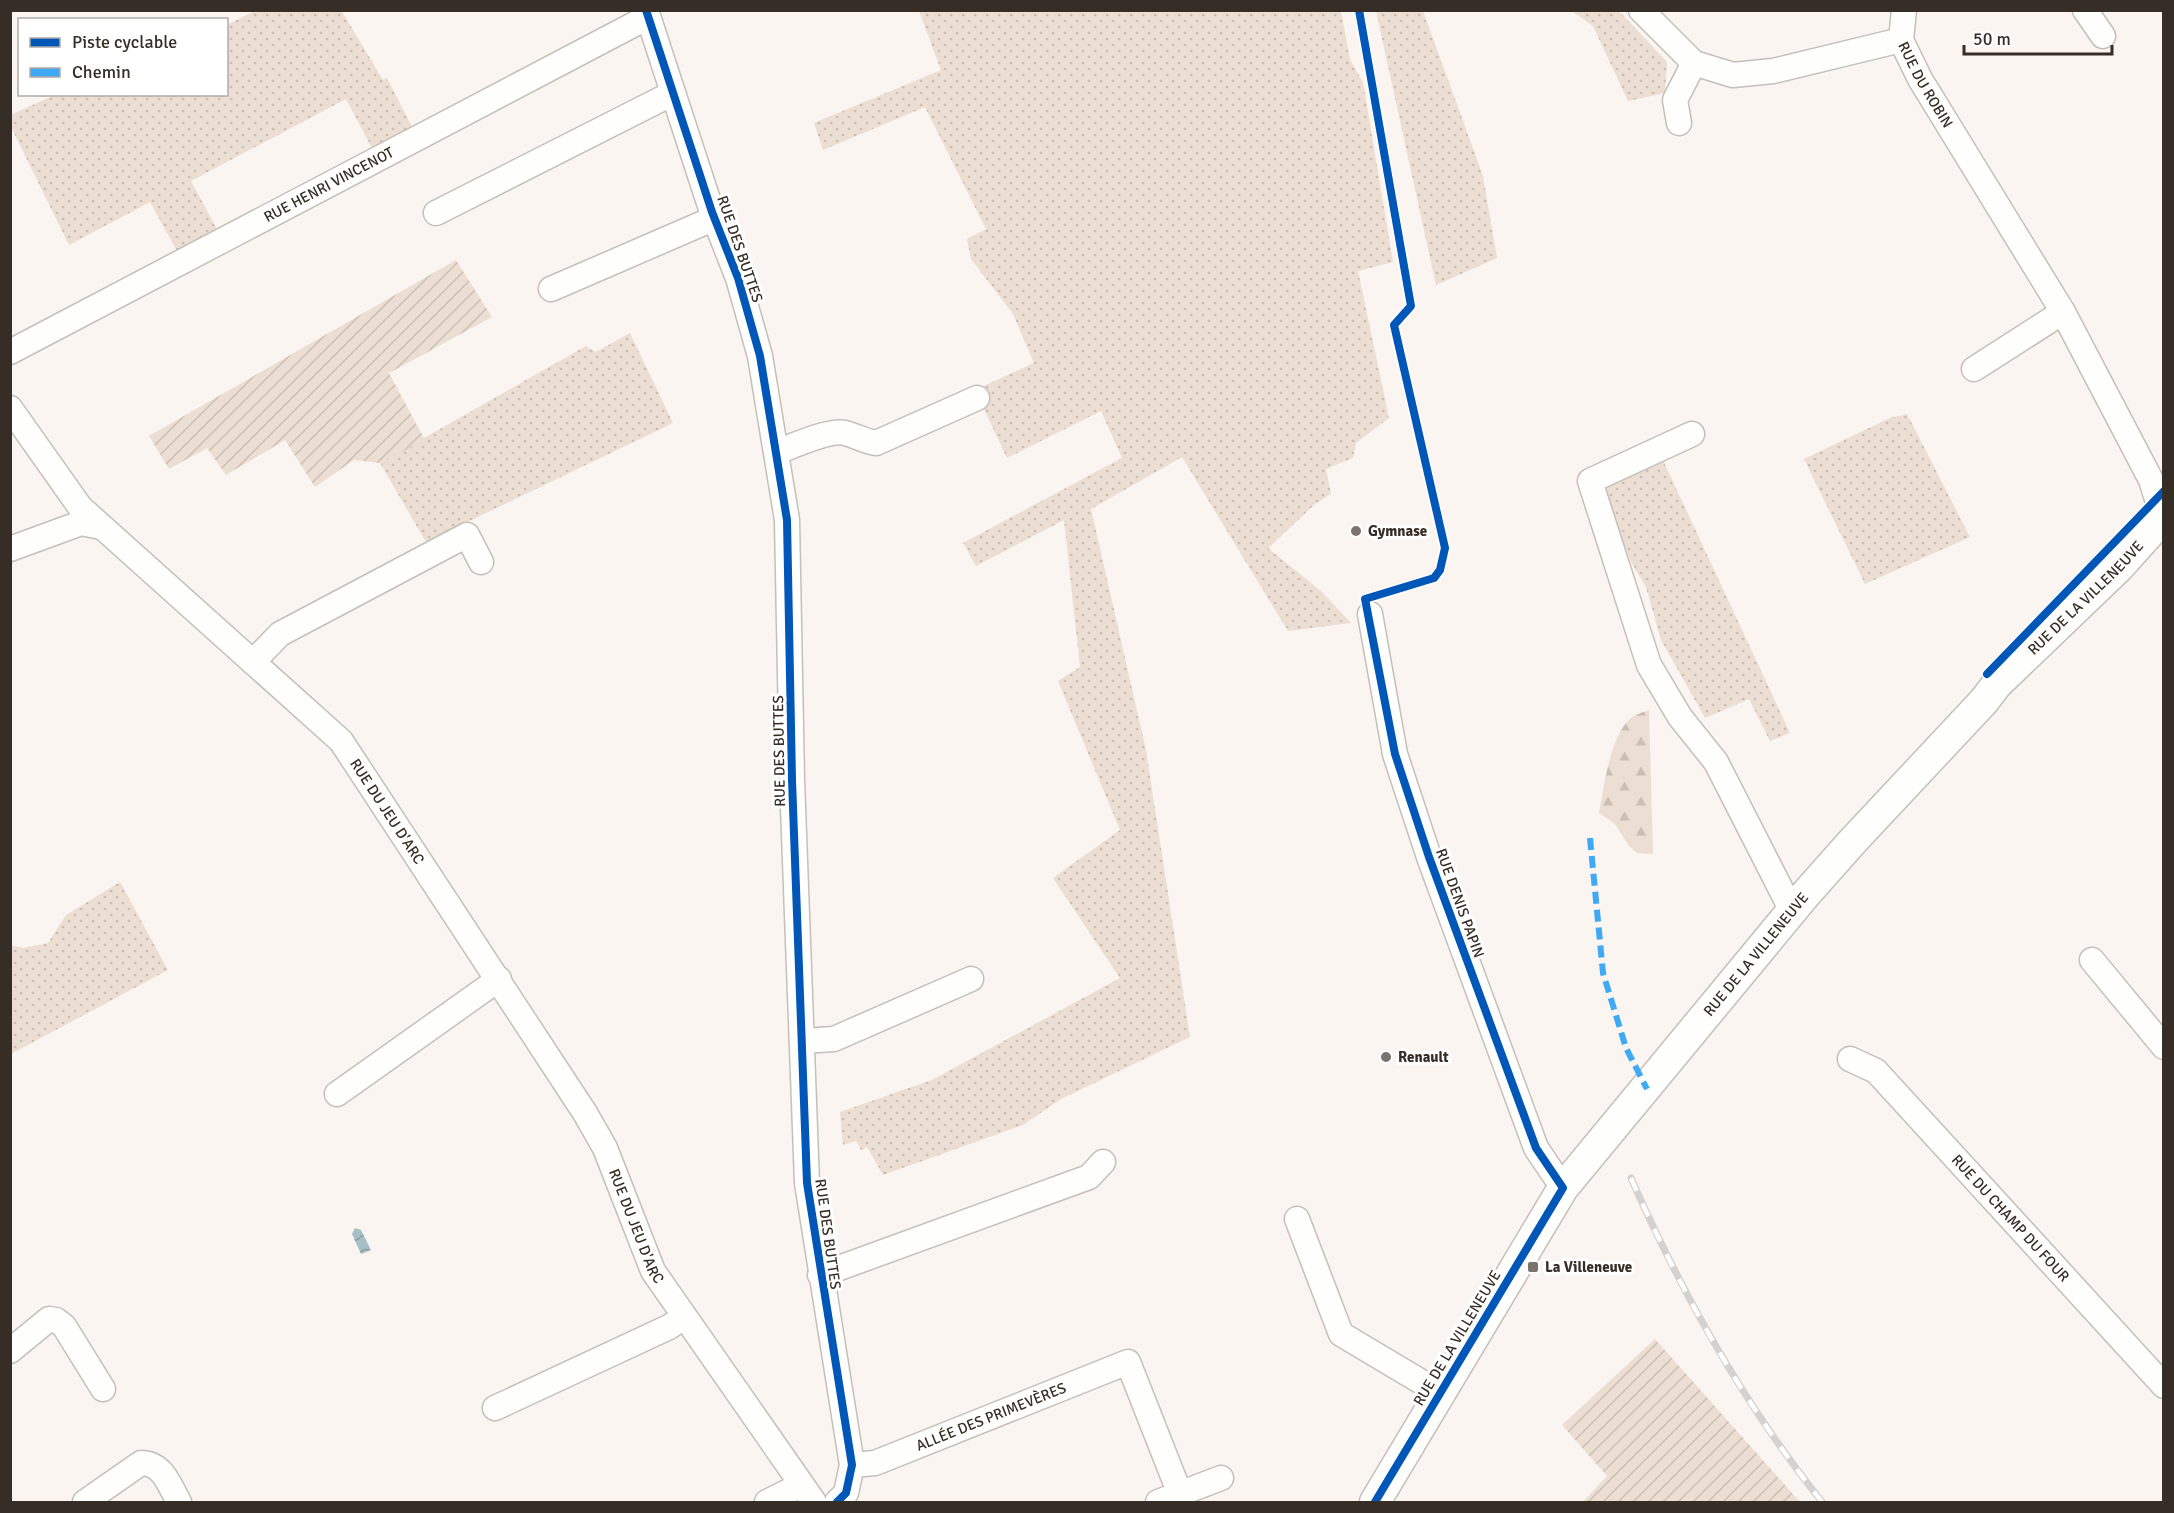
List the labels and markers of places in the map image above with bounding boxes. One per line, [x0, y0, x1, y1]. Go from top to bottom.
place label: Gymnase [1368, 522, 1427, 540]
marker: Gymnase [1349, 524, 1363, 538]
place label: Renault [1398, 1048, 1449, 1066]
marker: Renault [1379, 1050, 1393, 1064]
place label: La Villeneuve [1545, 1258, 1632, 1276]
marker: La Villeneuve [1526, 1260, 1540, 1274]

